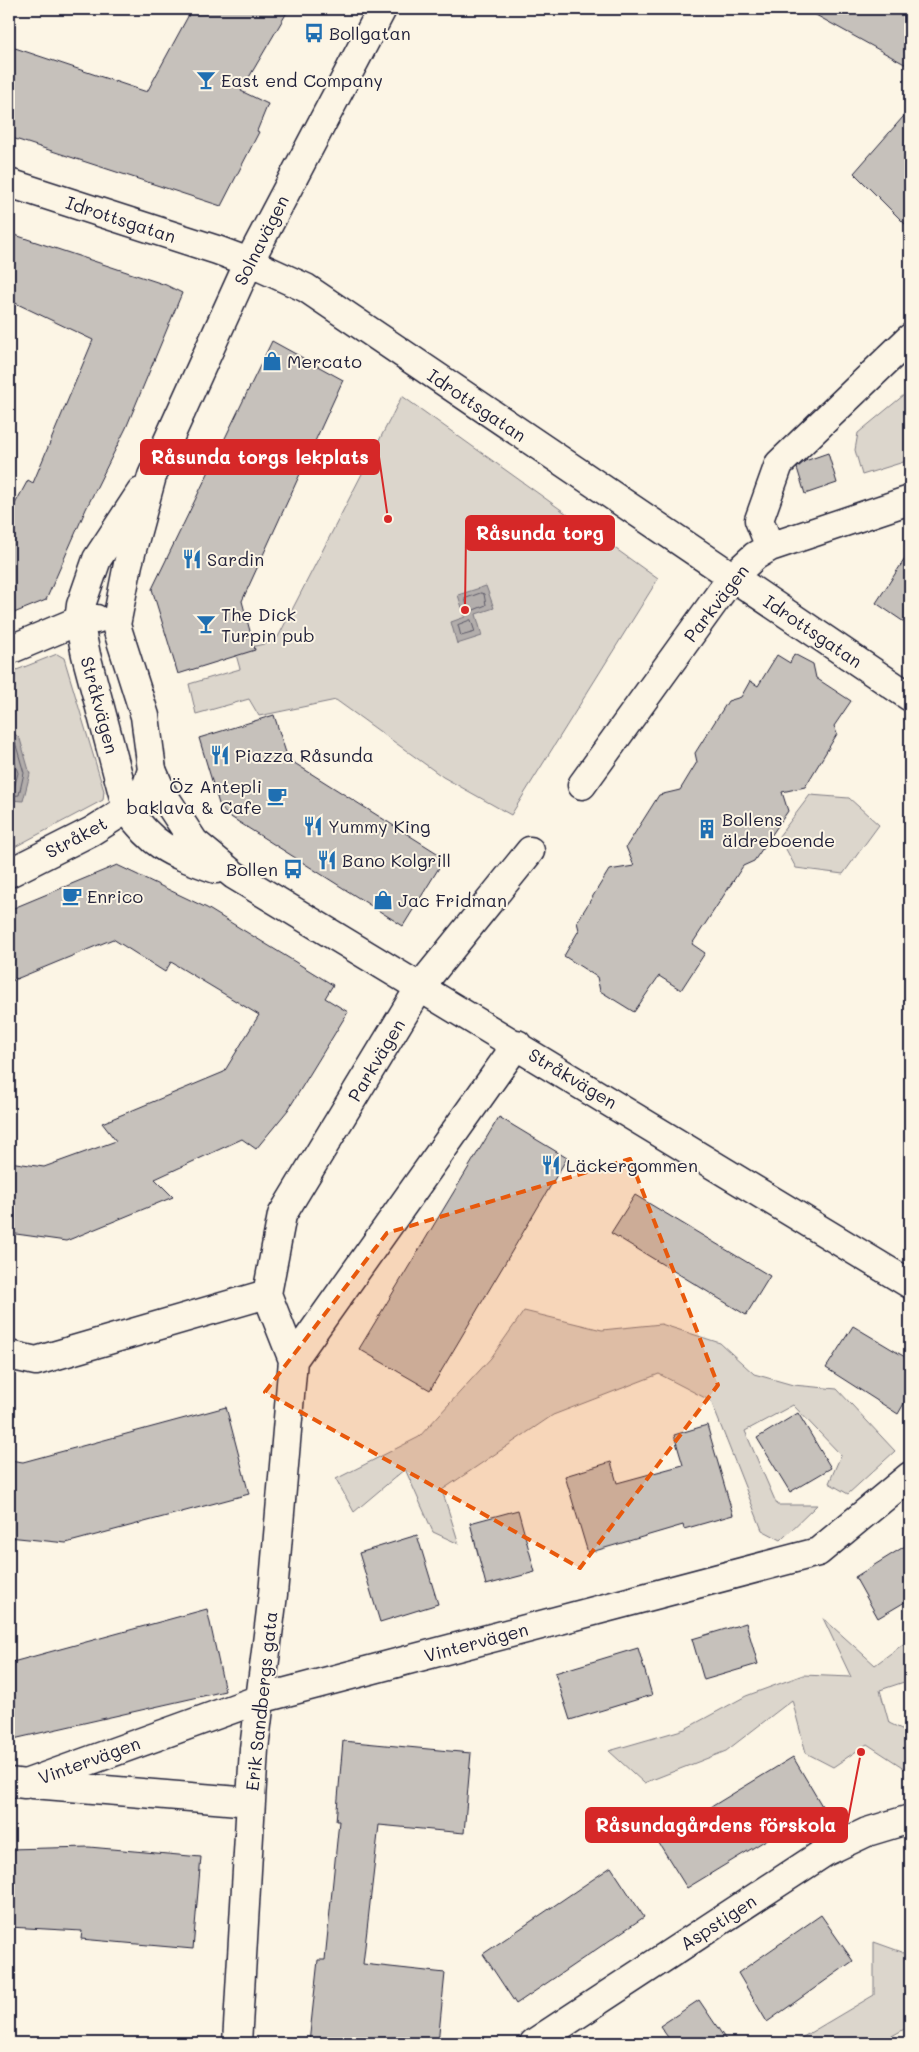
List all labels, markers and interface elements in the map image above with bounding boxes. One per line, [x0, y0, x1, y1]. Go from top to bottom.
place label: Bollgatan [329, 21, 411, 45]
bus stop icon: Bollgatan [303, 22, 325, 44]
place label: East end Company [221, 68, 383, 92]
bar icon: East end Company [195, 69, 217, 91]
street label: Idrottsgatan [63, 190, 179, 248]
street label: Solnavägen [228, 191, 294, 289]
place label: Mercato [287, 349, 362, 373]
shop icon: Mercato [261, 350, 283, 372]
street label: Idrottsgatan [423, 363, 531, 447]
callout: Råsunda torgs lekplats [141, 440, 379, 474]
text: Råsunda torgs lekplats [151, 444, 369, 469]
callout: Råsunda torg [466, 516, 614, 550]
text: Råsunda torg [476, 520, 604, 545]
place label: Sardin [207, 547, 264, 571]
restaurant icon: Sardin [181, 548, 203, 570]
street label: Parkvägen [678, 559, 754, 647]
street label: Idrottsgatan [759, 589, 867, 673]
place label: The Dick Turpin pub [221, 602, 315, 647]
bar icon: The Dick Turpin pub [195, 613, 217, 635]
street label: Stråkvägen [76, 654, 124, 756]
place label: Piazza Råsunda [235, 743, 374, 767]
restaurant icon: Piazza Råsunda [209, 744, 231, 766]
place label: Öz Antepli baklava & Cafe [127, 774, 262, 819]
cafe icon: Öz Antepli baklava & Cafe [266, 785, 288, 807]
place label: Bollens äldreboende [722, 807, 835, 852]
street label: Stråket [41, 811, 111, 863]
place label: Yummy King [328, 814, 430, 838]
restaurant icon: Yummy King [302, 815, 324, 837]
building icon: Bollens äldreboende [696, 818, 718, 840]
place label: Bano Kolgrill [342, 848, 451, 872]
restaurant icon: Bano Kolgrill [316, 849, 338, 871]
place label: Bollen [226, 857, 278, 881]
bus stop icon: Bollen [282, 858, 304, 880]
place label: Enrico [87, 884, 143, 908]
cafe icon: Enrico [61, 885, 83, 907]
place label: Jac Fridman [398, 888, 507, 912]
shop icon: Jac Fridman [372, 889, 394, 911]
street label: Parkvägen [342, 1014, 410, 1106]
street label: Stråkvägen [524, 1042, 622, 1114]
place label: Läckergommen [566, 1153, 698, 1177]
restaurant icon: Läckergommen [540, 1154, 562, 1176]
street label: Erik Sandbergs gata [240, 1610, 282, 1792]
street label: Vintervägen [421, 1617, 531, 1667]
street label: Vintervägen [35, 1730, 143, 1790]
callout: Råsundagårdens förskola [586, 1808, 847, 1842]
text: Råsundagårdens förskola [596, 1812, 836, 1837]
street label: Aspstigen [675, 1889, 761, 1955]

